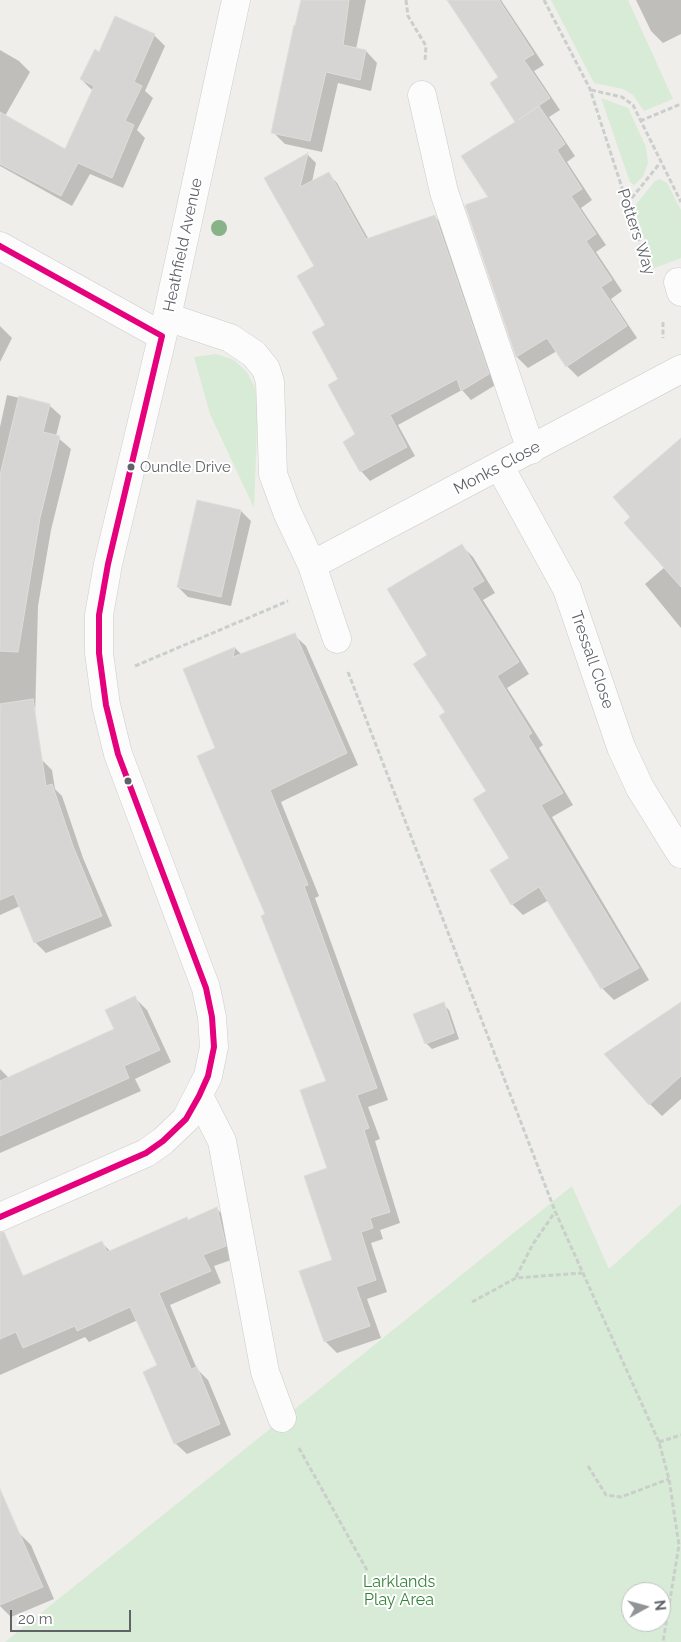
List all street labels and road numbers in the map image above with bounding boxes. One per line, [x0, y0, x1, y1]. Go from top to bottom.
street label: Heathfield Avenue [159, 176, 207, 314]
street label: Potters Way [613, 186, 659, 278]
street label: Monks Close [451, 437, 543, 499]
street label: Tressall Close [566, 609, 618, 711]

